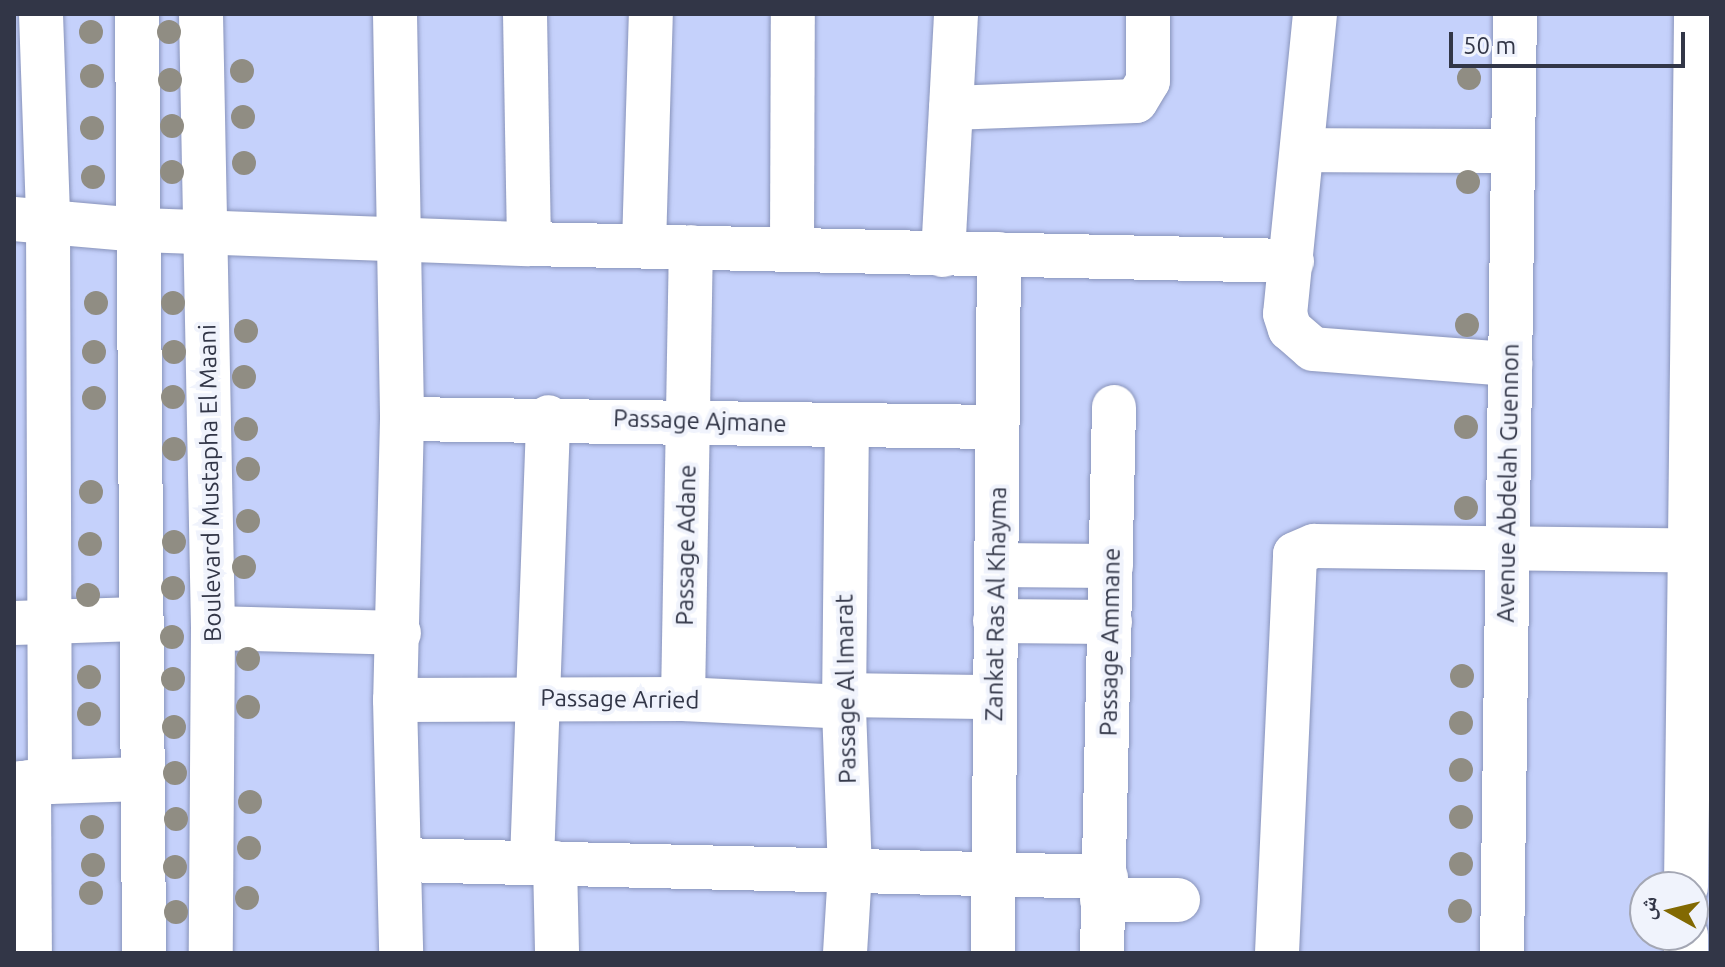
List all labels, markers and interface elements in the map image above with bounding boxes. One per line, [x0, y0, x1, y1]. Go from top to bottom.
scale bar [1453, 16, 1689, 66]
text: 50 m [1463, 32, 1516, 59]
street label: Boulevard Mustapha El Maani [193, 324, 227, 642]
street label: Avenue Abdelah Guennon [1491, 343, 1525, 623]
street label: Passage Ajmane [613, 404, 787, 438]
street label: Passage Adane [670, 464, 702, 626]
street label: Zankat Ras Al Khayma [980, 486, 1012, 722]
street label: Passage Ammane [1094, 548, 1126, 736]
street label: Passage Al Imarat [830, 594, 862, 784]
street label: Passage Arried [540, 683, 700, 715]
north arrow [1629, 871, 1709, 951]
text: ش [1633, 895, 1661, 921]

